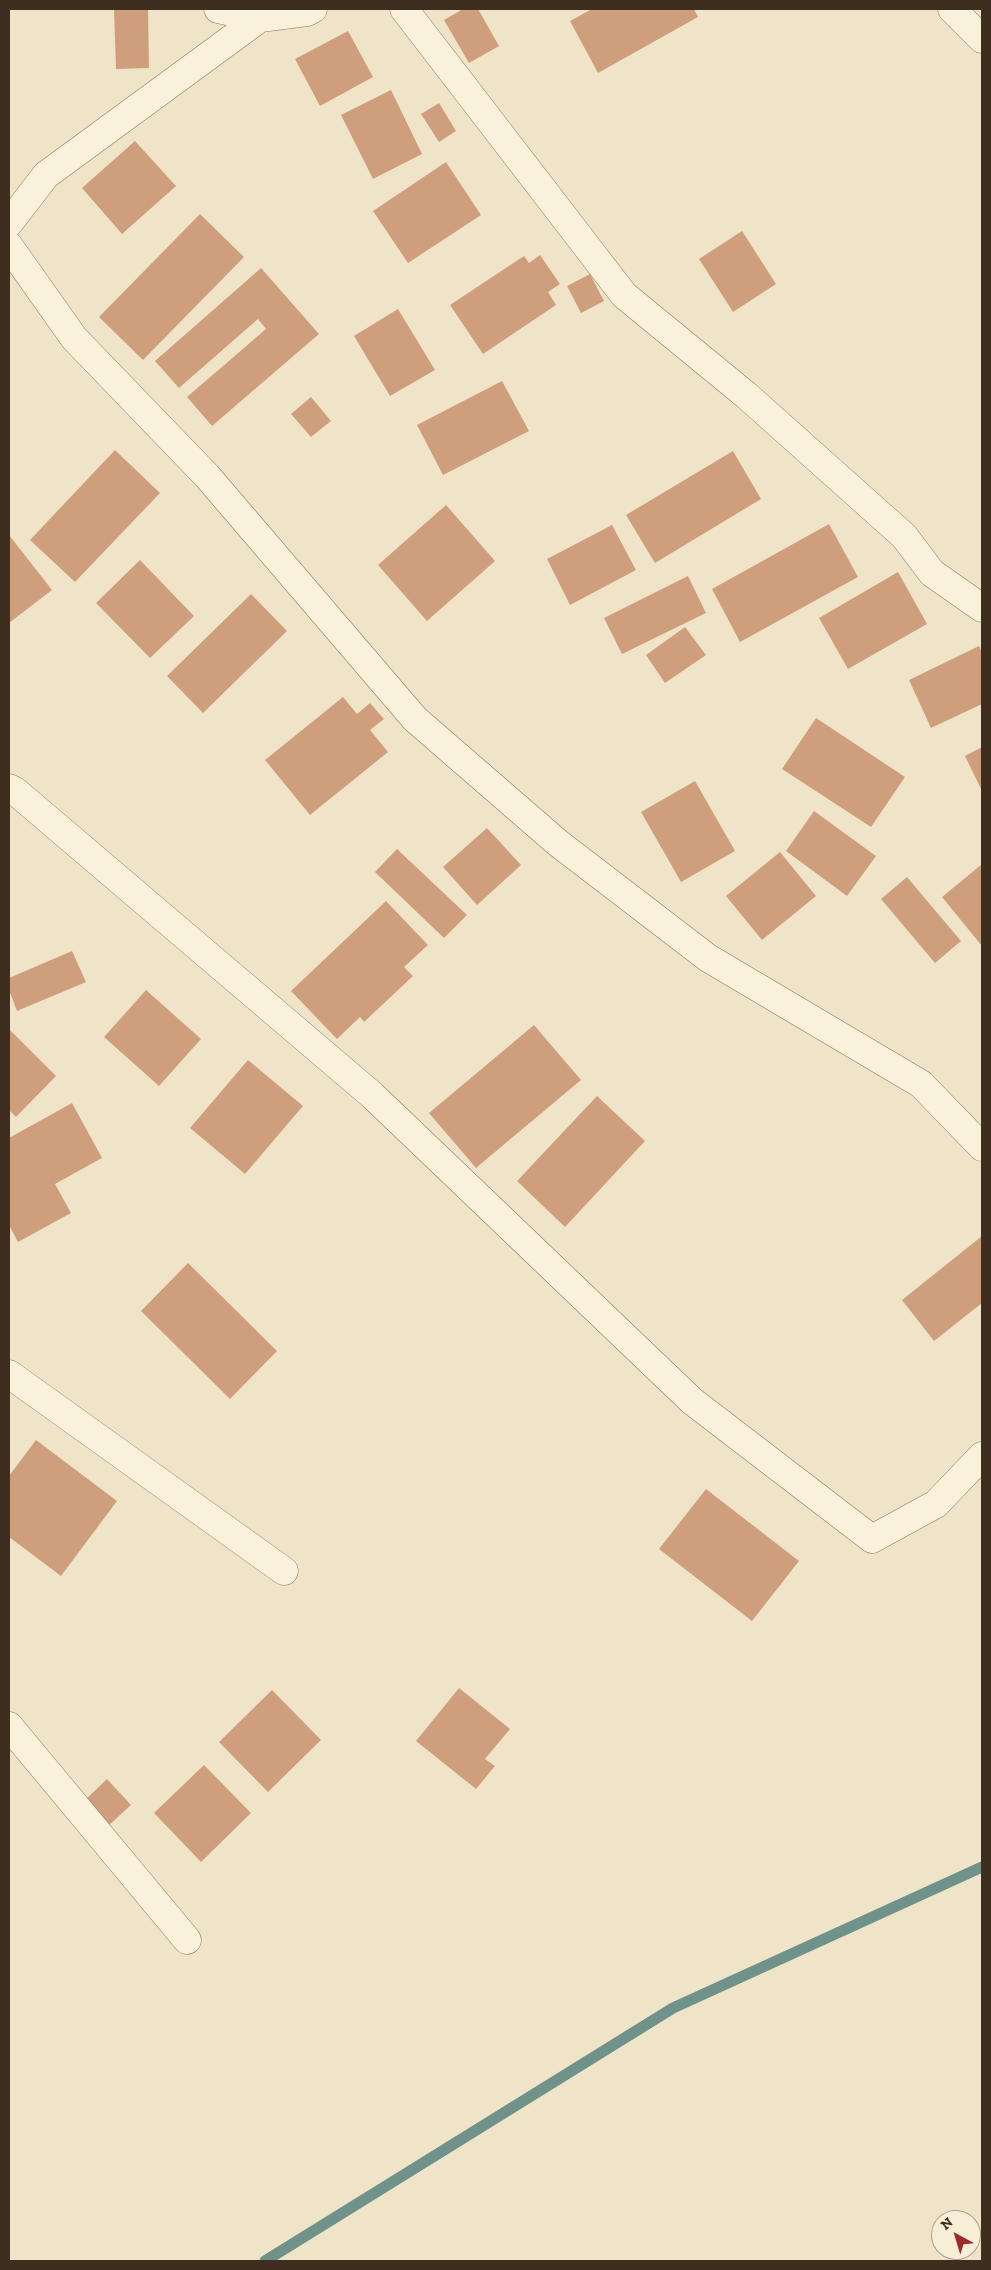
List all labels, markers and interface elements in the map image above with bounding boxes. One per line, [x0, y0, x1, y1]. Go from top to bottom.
north arrow [931, 2210, 981, 2260]
text: N [937, 2214, 956, 2234]

